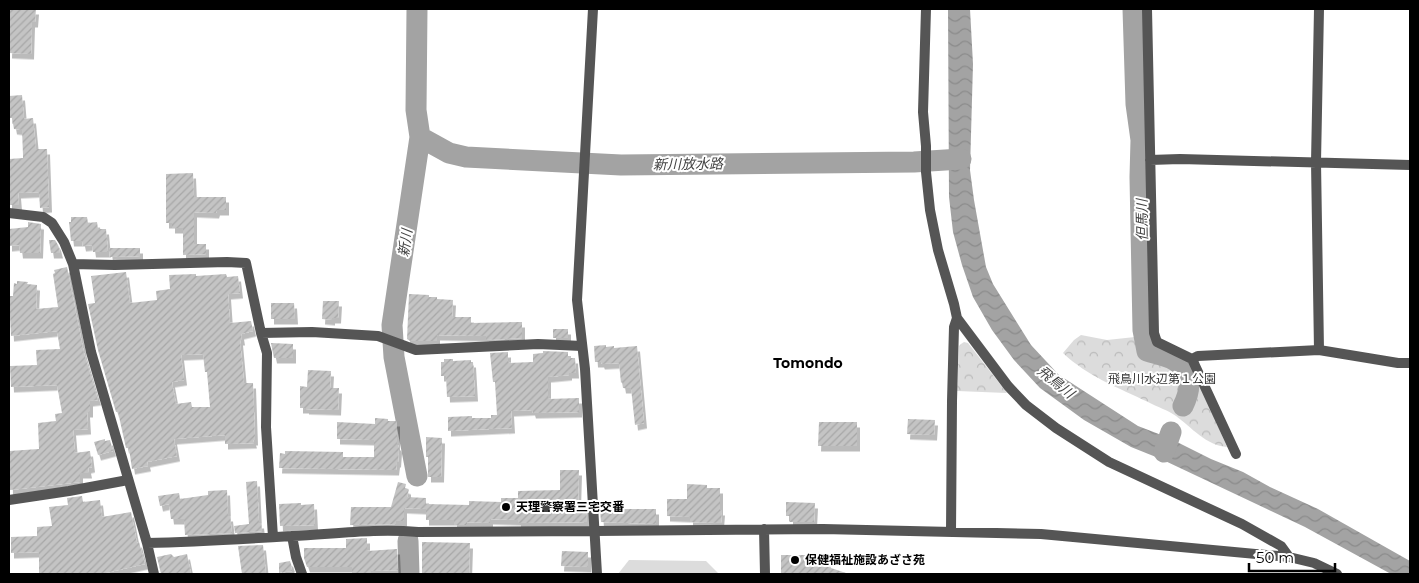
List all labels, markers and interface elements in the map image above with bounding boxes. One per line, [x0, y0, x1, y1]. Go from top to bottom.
water label: 新川放水路 [653, 154, 724, 174]
water label: 但馬川 [1133, 197, 1151, 241]
water label: 新川 [394, 226, 416, 258]
district label: Tomondo [773, 354, 843, 372]
water label: 飛鳥川 [1034, 362, 1080, 403]
park label: 飛鳥川水辺第１公園 [1108, 371, 1216, 386]
place label: 天理警察署三宅交番 [516, 499, 625, 514]
marker: 天理警察署三宅交番 [500, 501, 512, 513]
scale bar [1249, 540, 1335, 572]
text: 50 m [1256, 548, 1294, 567]
place label: 保健福祉施設あざさ苑 [805, 552, 925, 567]
marker: 保健福祉施設あざさ苑 [789, 554, 801, 566]

